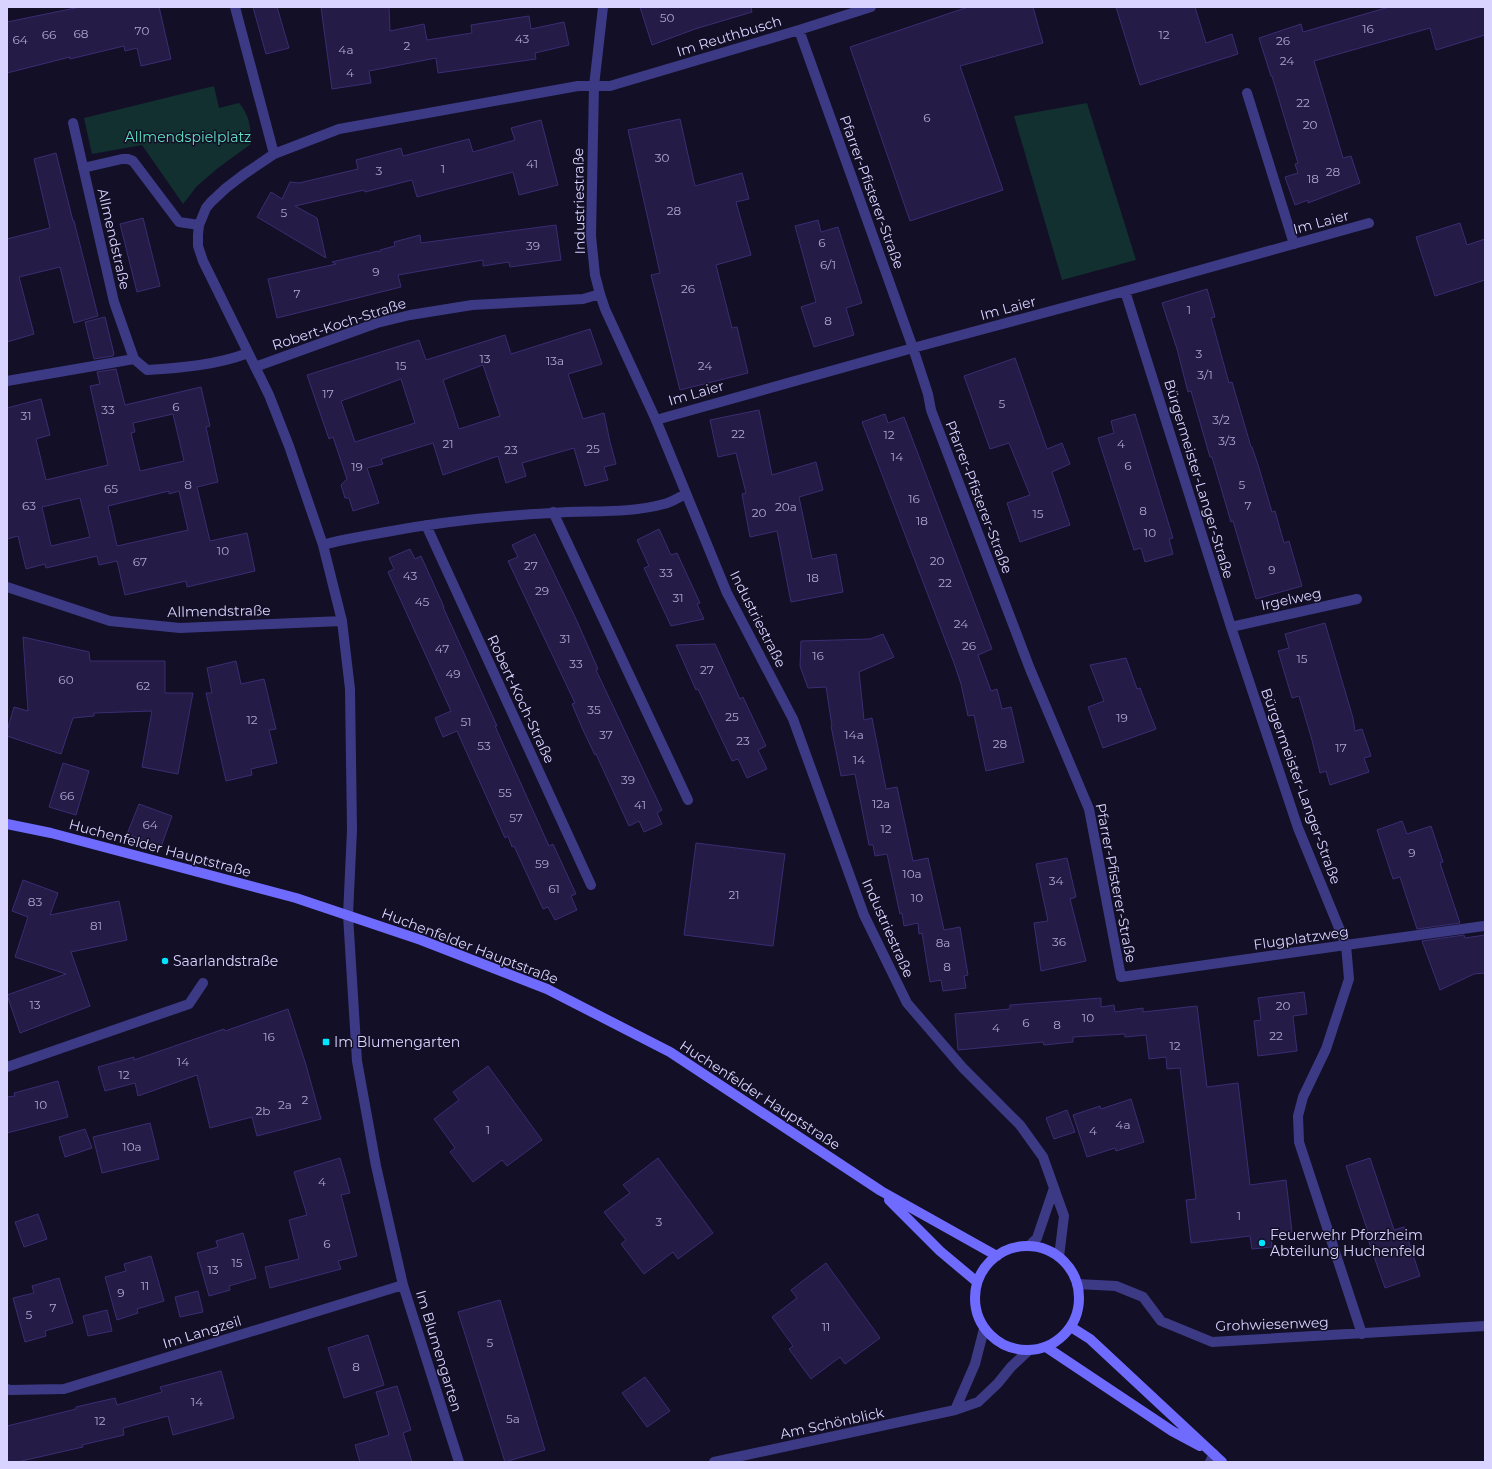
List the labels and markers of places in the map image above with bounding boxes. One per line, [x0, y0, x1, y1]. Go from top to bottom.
place label: Saarlandstraße [173, 952, 278, 970]
marker: Saarlandstraße [160, 956, 170, 966]
place label: Im Blumengarten [334, 1033, 460, 1051]
marker: Im Blumengarten [321, 1037, 331, 1047]
place label: Feuerwehr Pforzheim Abteilung Huchenfeld [1270, 1226, 1425, 1260]
marker: Feuerwehr Pforzheim Abteilung Huchenfeld [1257, 1238, 1267, 1248]

